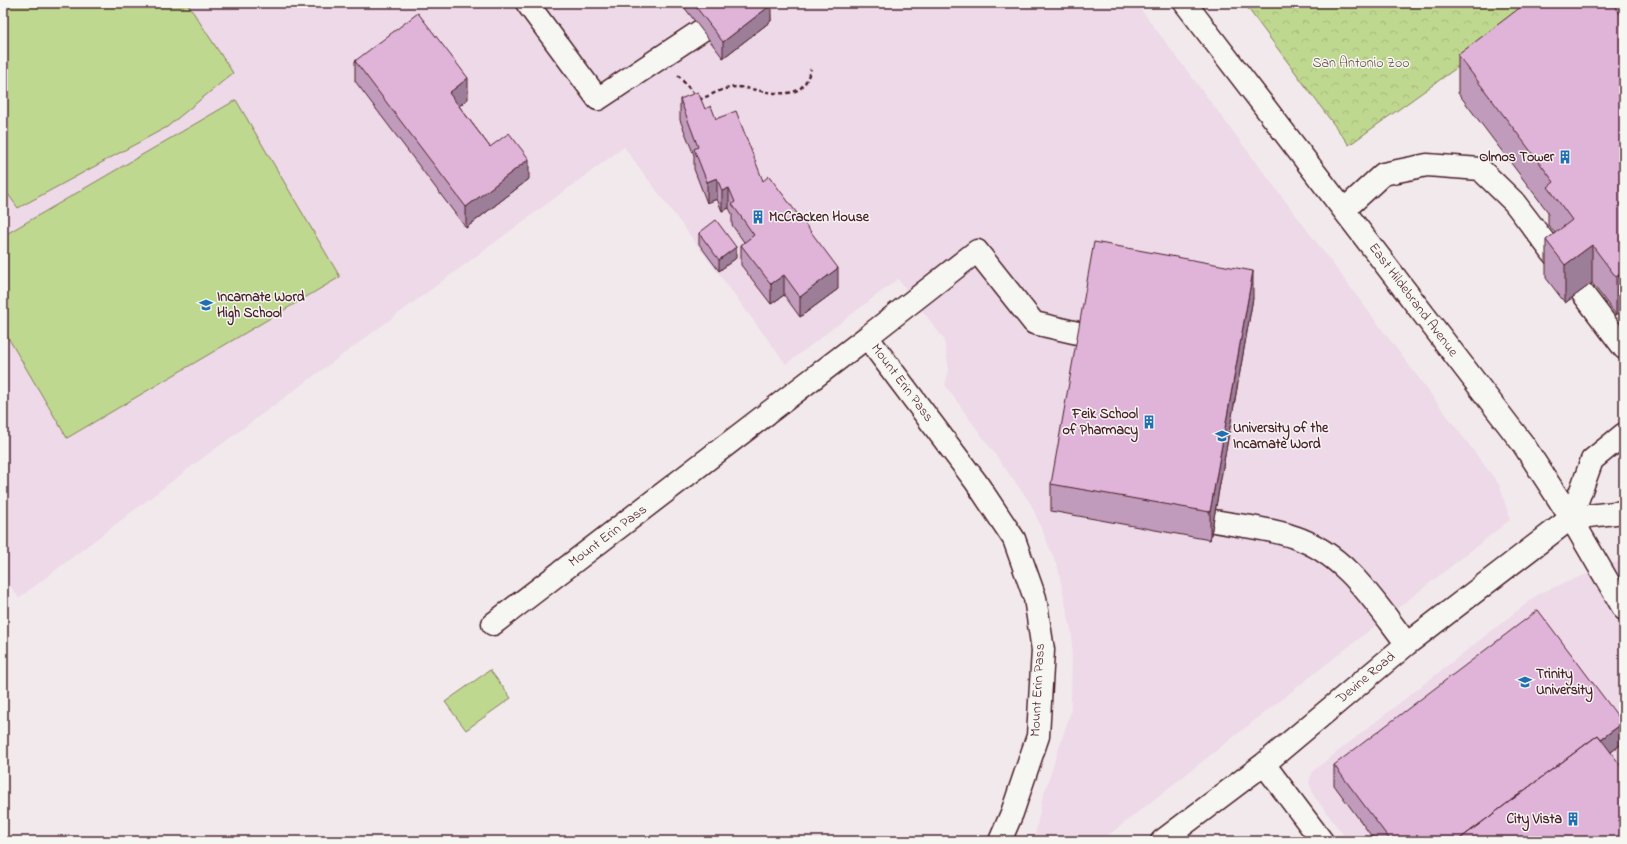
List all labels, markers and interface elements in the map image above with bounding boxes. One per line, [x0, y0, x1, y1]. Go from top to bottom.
park label: San Antonio Zoo [1312, 53, 1410, 74]
place label: Olmos Tower [1479, 147, 1555, 168]
building icon: Olmos Tower [1557, 149, 1573, 165]
place label: McCracken House [769, 207, 870, 228]
building icon: McCracken House [750, 209, 766, 225]
street label: East Hildebrand Avenue [1363, 239, 1463, 362]
place label: Incarnate Word High School [217, 287, 305, 326]
school or university icon: Incarnate Word High School [198, 297, 214, 313]
street label: Mount Erin Pass [865, 339, 939, 427]
place label: Feik School of Pharmacy [1062, 404, 1139, 443]
building icon: Feik School of Pharmacy [1141, 414, 1157, 430]
place label: University of the Incarnate Word [1233, 418, 1329, 455]
school or university icon: University of the Incarnate Word [1214, 428, 1230, 444]
street label: Mount Erin Pass [564, 499, 652, 573]
street label: Mount Erin Pass [1025, 643, 1051, 737]
street label: Devine Road [1331, 647, 1400, 710]
place label: Trinity University [1536, 664, 1593, 703]
school or university icon: Trinity University [1517, 674, 1533, 690]
place label: City Vista [1507, 809, 1562, 832]
building icon: City Vista [1565, 811, 1581, 827]

